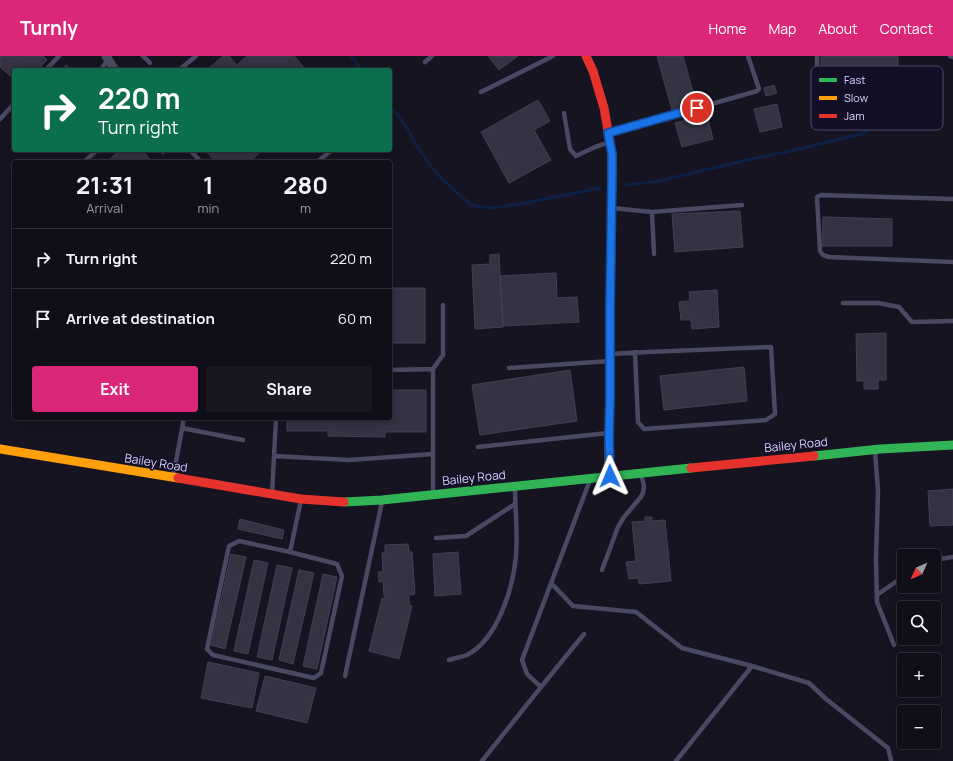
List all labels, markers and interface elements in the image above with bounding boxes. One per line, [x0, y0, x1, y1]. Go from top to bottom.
text: Turnly [20, 15, 78, 41]
text: Home [709, 19, 746, 38]
text: Map [768, 19, 796, 38]
text: About [818, 19, 858, 38]
text: Contact [880, 19, 933, 38]
legend [811, 66, 943, 130]
text: Fast [844, 72, 866, 87]
text: 220 m [98, 79, 181, 117]
icon: right [32, 84, 84, 136]
text: Slow [844, 90, 869, 105]
pin [680, 91, 714, 125]
icon: arrive [686, 97, 708, 119]
text: Jam [844, 108, 865, 123]
text: Turn right [98, 115, 179, 139]
text: 21:31 [76, 168, 133, 201]
text: 1 [203, 168, 214, 201]
text: 280 [283, 168, 328, 201]
text: Arrival [86, 199, 123, 217]
text: min [197, 199, 219, 217]
text: m [300, 199, 311, 217]
icon: right [32, 248, 54, 270]
text: Turn right [66, 248, 137, 269]
text: 220 m [330, 248, 372, 269]
icon: arrive [32, 308, 54, 330]
text: Arrive at destination [66, 308, 215, 329]
text: 60 m [338, 308, 372, 329]
button: Exit [32, 366, 198, 412]
button: Share [206, 366, 372, 412]
street label: Bailey Road [763, 433, 829, 456]
street label: Bailey Road [123, 449, 189, 476]
position arrow [589, 455, 631, 497]
street label: Bailey Road [441, 466, 507, 489]
north arrow [897, 549, 941, 593]
map controls [897, 549, 941, 749]
button: search [897, 601, 941, 645]
button: + [897, 653, 941, 697]
button: − [897, 705, 941, 749]

